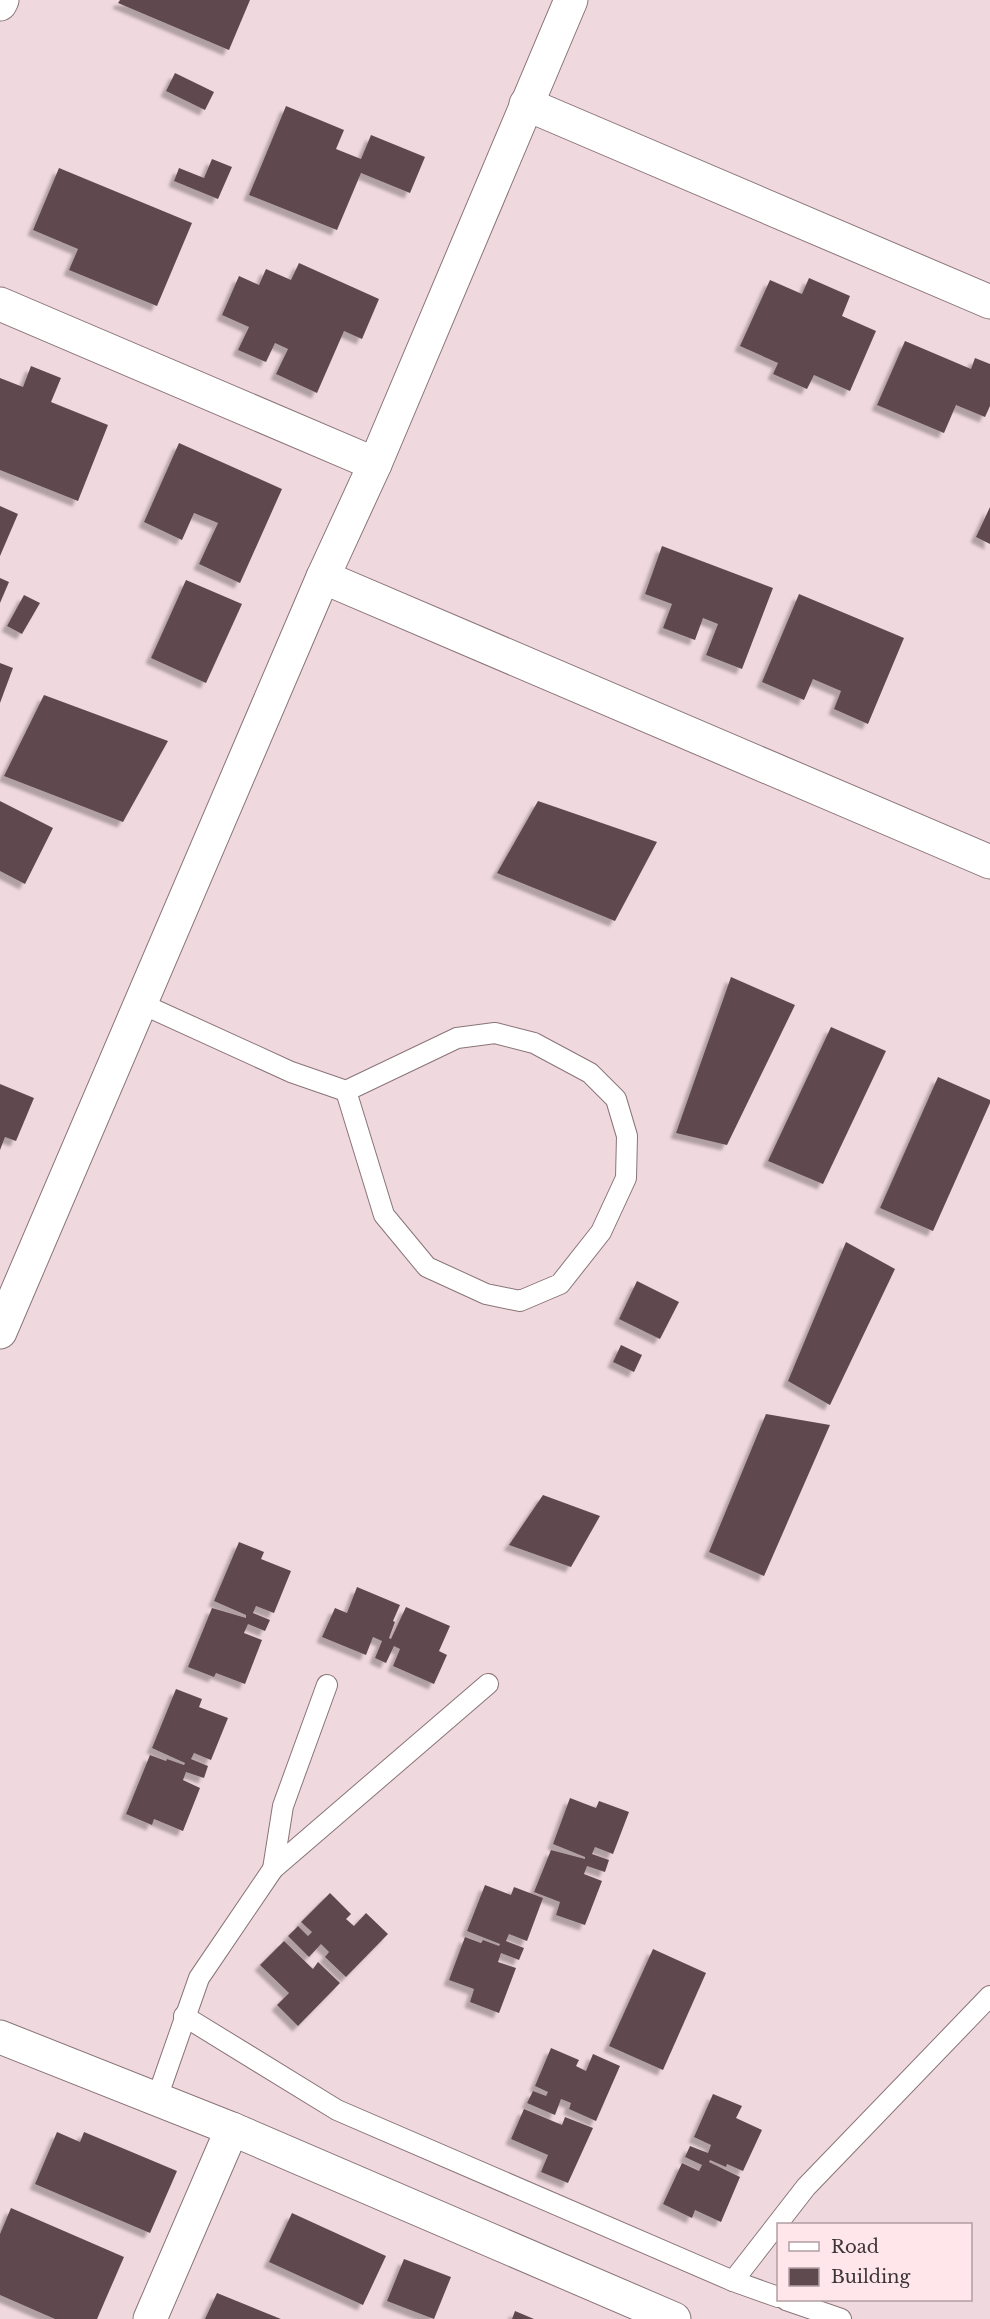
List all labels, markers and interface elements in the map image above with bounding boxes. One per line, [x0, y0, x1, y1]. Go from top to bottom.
legend [777, 2223, 972, 2301]
text: Road [831, 2236, 879, 2258]
text: Building [831, 2266, 910, 2288]

